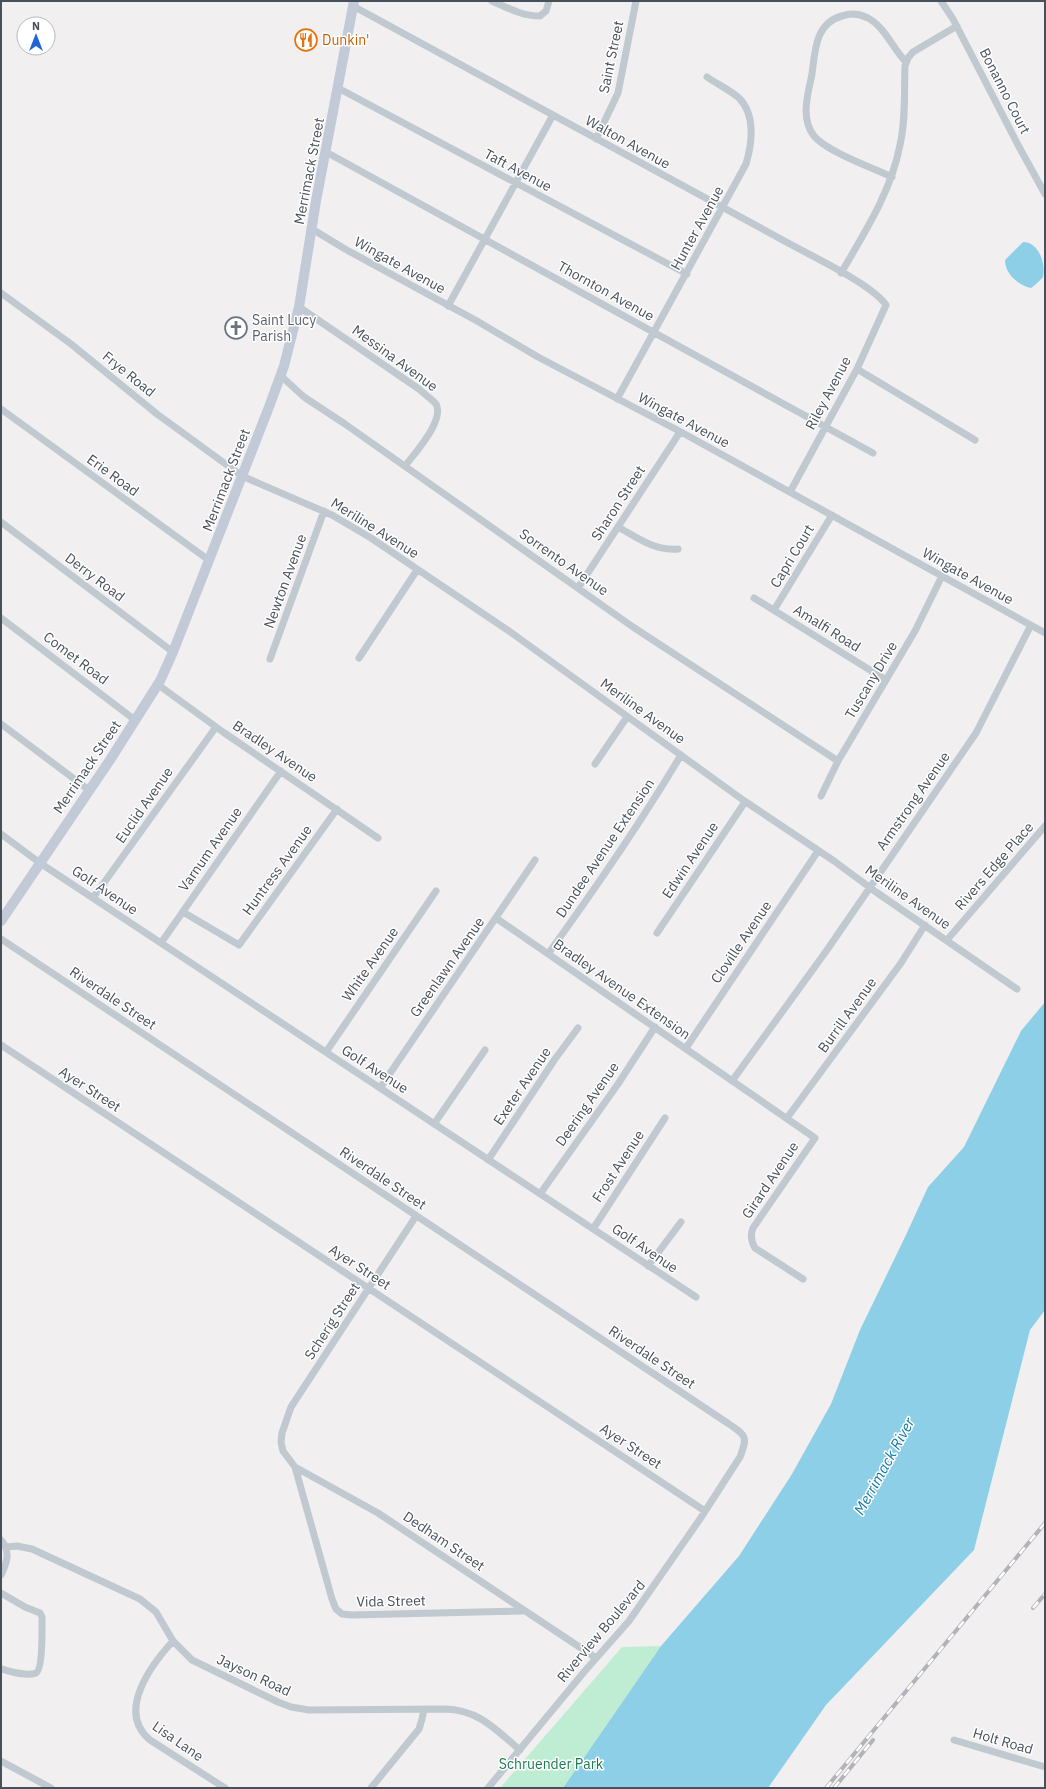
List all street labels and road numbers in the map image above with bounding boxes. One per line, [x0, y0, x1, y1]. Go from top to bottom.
street label: Saint Street [595, 19, 627, 95]
street label: Bonanno Court [976, 45, 1034, 137]
street label: Walton Avenue [582, 111, 674, 173]
street label: Merrimack Street [290, 116, 328, 226]
street label: Taft Avenue [481, 145, 555, 195]
street label: Hunter Avenue [666, 182, 728, 273]
street label: Wingate Avenue [351, 233, 449, 298]
street label: Thornton Avenue [555, 257, 658, 325]
street label: Messina Avenue [349, 321, 442, 395]
street label: Frye Road [99, 347, 159, 401]
street label: Riley Avenue [801, 353, 855, 433]
street label: Wingate Avenue [635, 388, 733, 452]
street label: Merrimack Street [198, 426, 254, 534]
street label: Erie Road [83, 450, 143, 500]
street label: Sharon Street [587, 462, 649, 544]
street label: Meriline Avenue [328, 494, 423, 562]
street label: Capri Court [766, 521, 818, 591]
street label: Sorrento Avenue [516, 525, 612, 600]
street label: Newton Avenue [260, 531, 310, 631]
street label: Wingate Avenue [919, 544, 1017, 609]
street label: Derry Road [62, 549, 128, 605]
street label: Amalfi Road [790, 600, 864, 656]
street label: Comet Road [40, 628, 112, 688]
street label: Tuscany Drive [841, 638, 901, 722]
street label: Meriline Avenue [597, 674, 689, 748]
street label: Bradley Avenue [229, 716, 321, 786]
street label: Merrimack Street [49, 717, 125, 817]
street label: Armstrong Avenue [872, 748, 954, 854]
street label: Euclid Avenue [111, 763, 177, 846]
street label: Dundee Avenue Extension [552, 775, 658, 921]
street label: Varnum Avenue [174, 803, 246, 895]
street label: Edwin Avenue [658, 818, 722, 902]
street label: Rivers Edge Place [951, 818, 1037, 914]
street label: Huntress Avenue [238, 821, 316, 919]
street label: Golf Avenue [68, 861, 142, 919]
street label: Meriline Avenue [862, 861, 955, 933]
street label: Cloville Avenue [707, 897, 775, 987]
street label: Greenlawn Avenue [406, 913, 488, 1021]
street label: White Avenue [338, 923, 402, 1005]
street label: Bradley Avenue Extension [550, 935, 694, 1043]
street label: Riverdale Street [66, 962, 160, 1034]
street label: Burrill Avenue [814, 974, 880, 1056]
street label: Golf Avenue [338, 1041, 412, 1097]
street label: Exeter Avenue [489, 1043, 555, 1129]
street label: Deering Avenue [551, 1058, 623, 1150]
street label: Ayer Street [56, 1062, 124, 1116]
street label: Frost Avenue [588, 1126, 648, 1205]
street label: Girard Avenue [738, 1138, 803, 1222]
street label: Riverdale Street [336, 1142, 430, 1214]
street label: Golf Avenue [608, 1219, 682, 1277]
street label: Ayer Street [326, 1240, 394, 1294]
street label: Scherig Street [300, 1279, 364, 1363]
street label: Riverdale Street [605, 1321, 699, 1393]
street label: Ayer Street [597, 1419, 665, 1473]
street label: Dedham Street [400, 1507, 488, 1575]
street label: Riverview Boulevard [553, 1576, 649, 1686]
street label: Vida Street [356, 1591, 426, 1611]
street label: Jayson Road [214, 1650, 294, 1700]
street label: Lisa Lane [149, 1717, 207, 1765]
street label: Holt Road [971, 1724, 1035, 1758]

